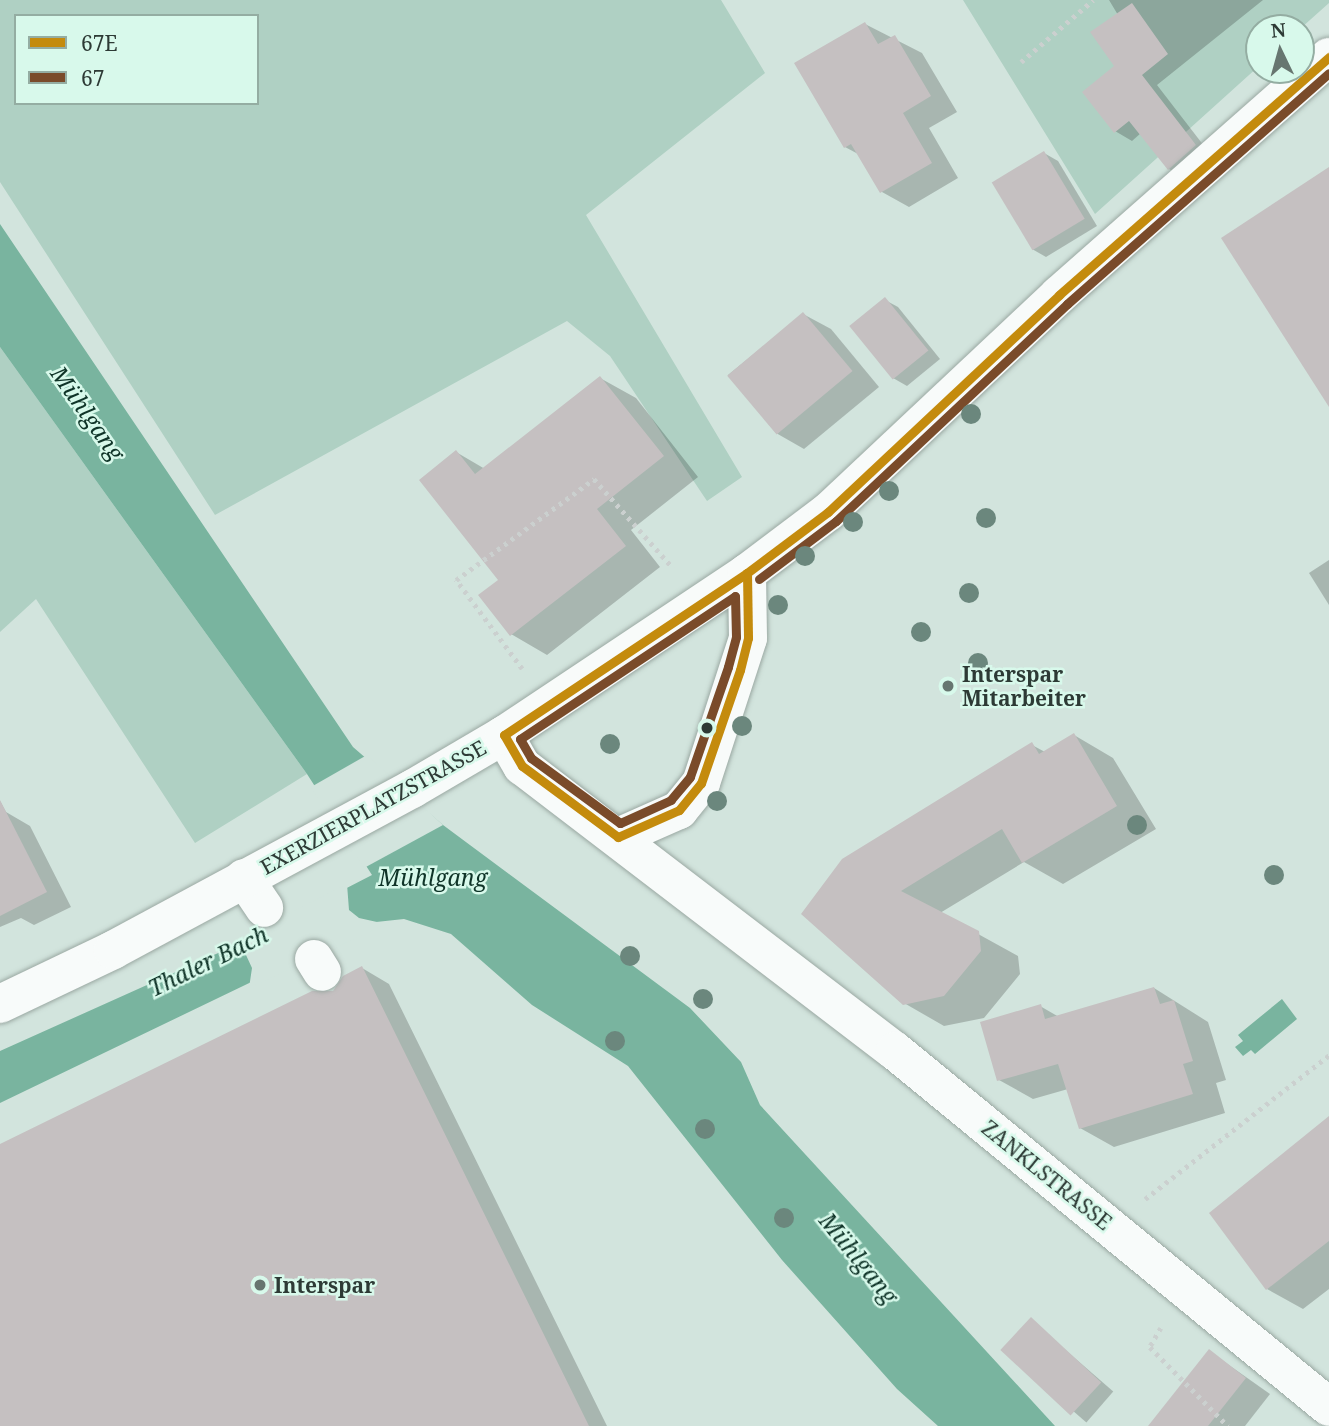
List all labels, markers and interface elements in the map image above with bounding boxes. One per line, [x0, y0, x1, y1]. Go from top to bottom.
legend [14, 14, 259, 105]
north arrow [1245, 14, 1315, 84]
text: N [1270, 16, 1287, 44]
text: 67E [81, 29, 118, 57]
text: 67 [81, 64, 104, 92]
water label: Mühlgang [45, 361, 131, 465]
place label: Interspar Mitarbeiter [962, 661, 1086, 711]
marker: Interspar Mitarbeiter [940, 678, 956, 694]
unlabelled marker [700, 721, 714, 735]
street label: EXERZIERPLATZSTRASSE [256, 734, 490, 880]
water label: Mühlgang [379, 863, 487, 891]
water label: Thaler Bach [144, 920, 272, 1002]
street label: ZANKLSTRASSE [977, 1115, 1117, 1235]
water label: Mühlgang [814, 1207, 904, 1309]
place label: Interspar [274, 1272, 375, 1298]
marker: Interspar [252, 1277, 268, 1293]

